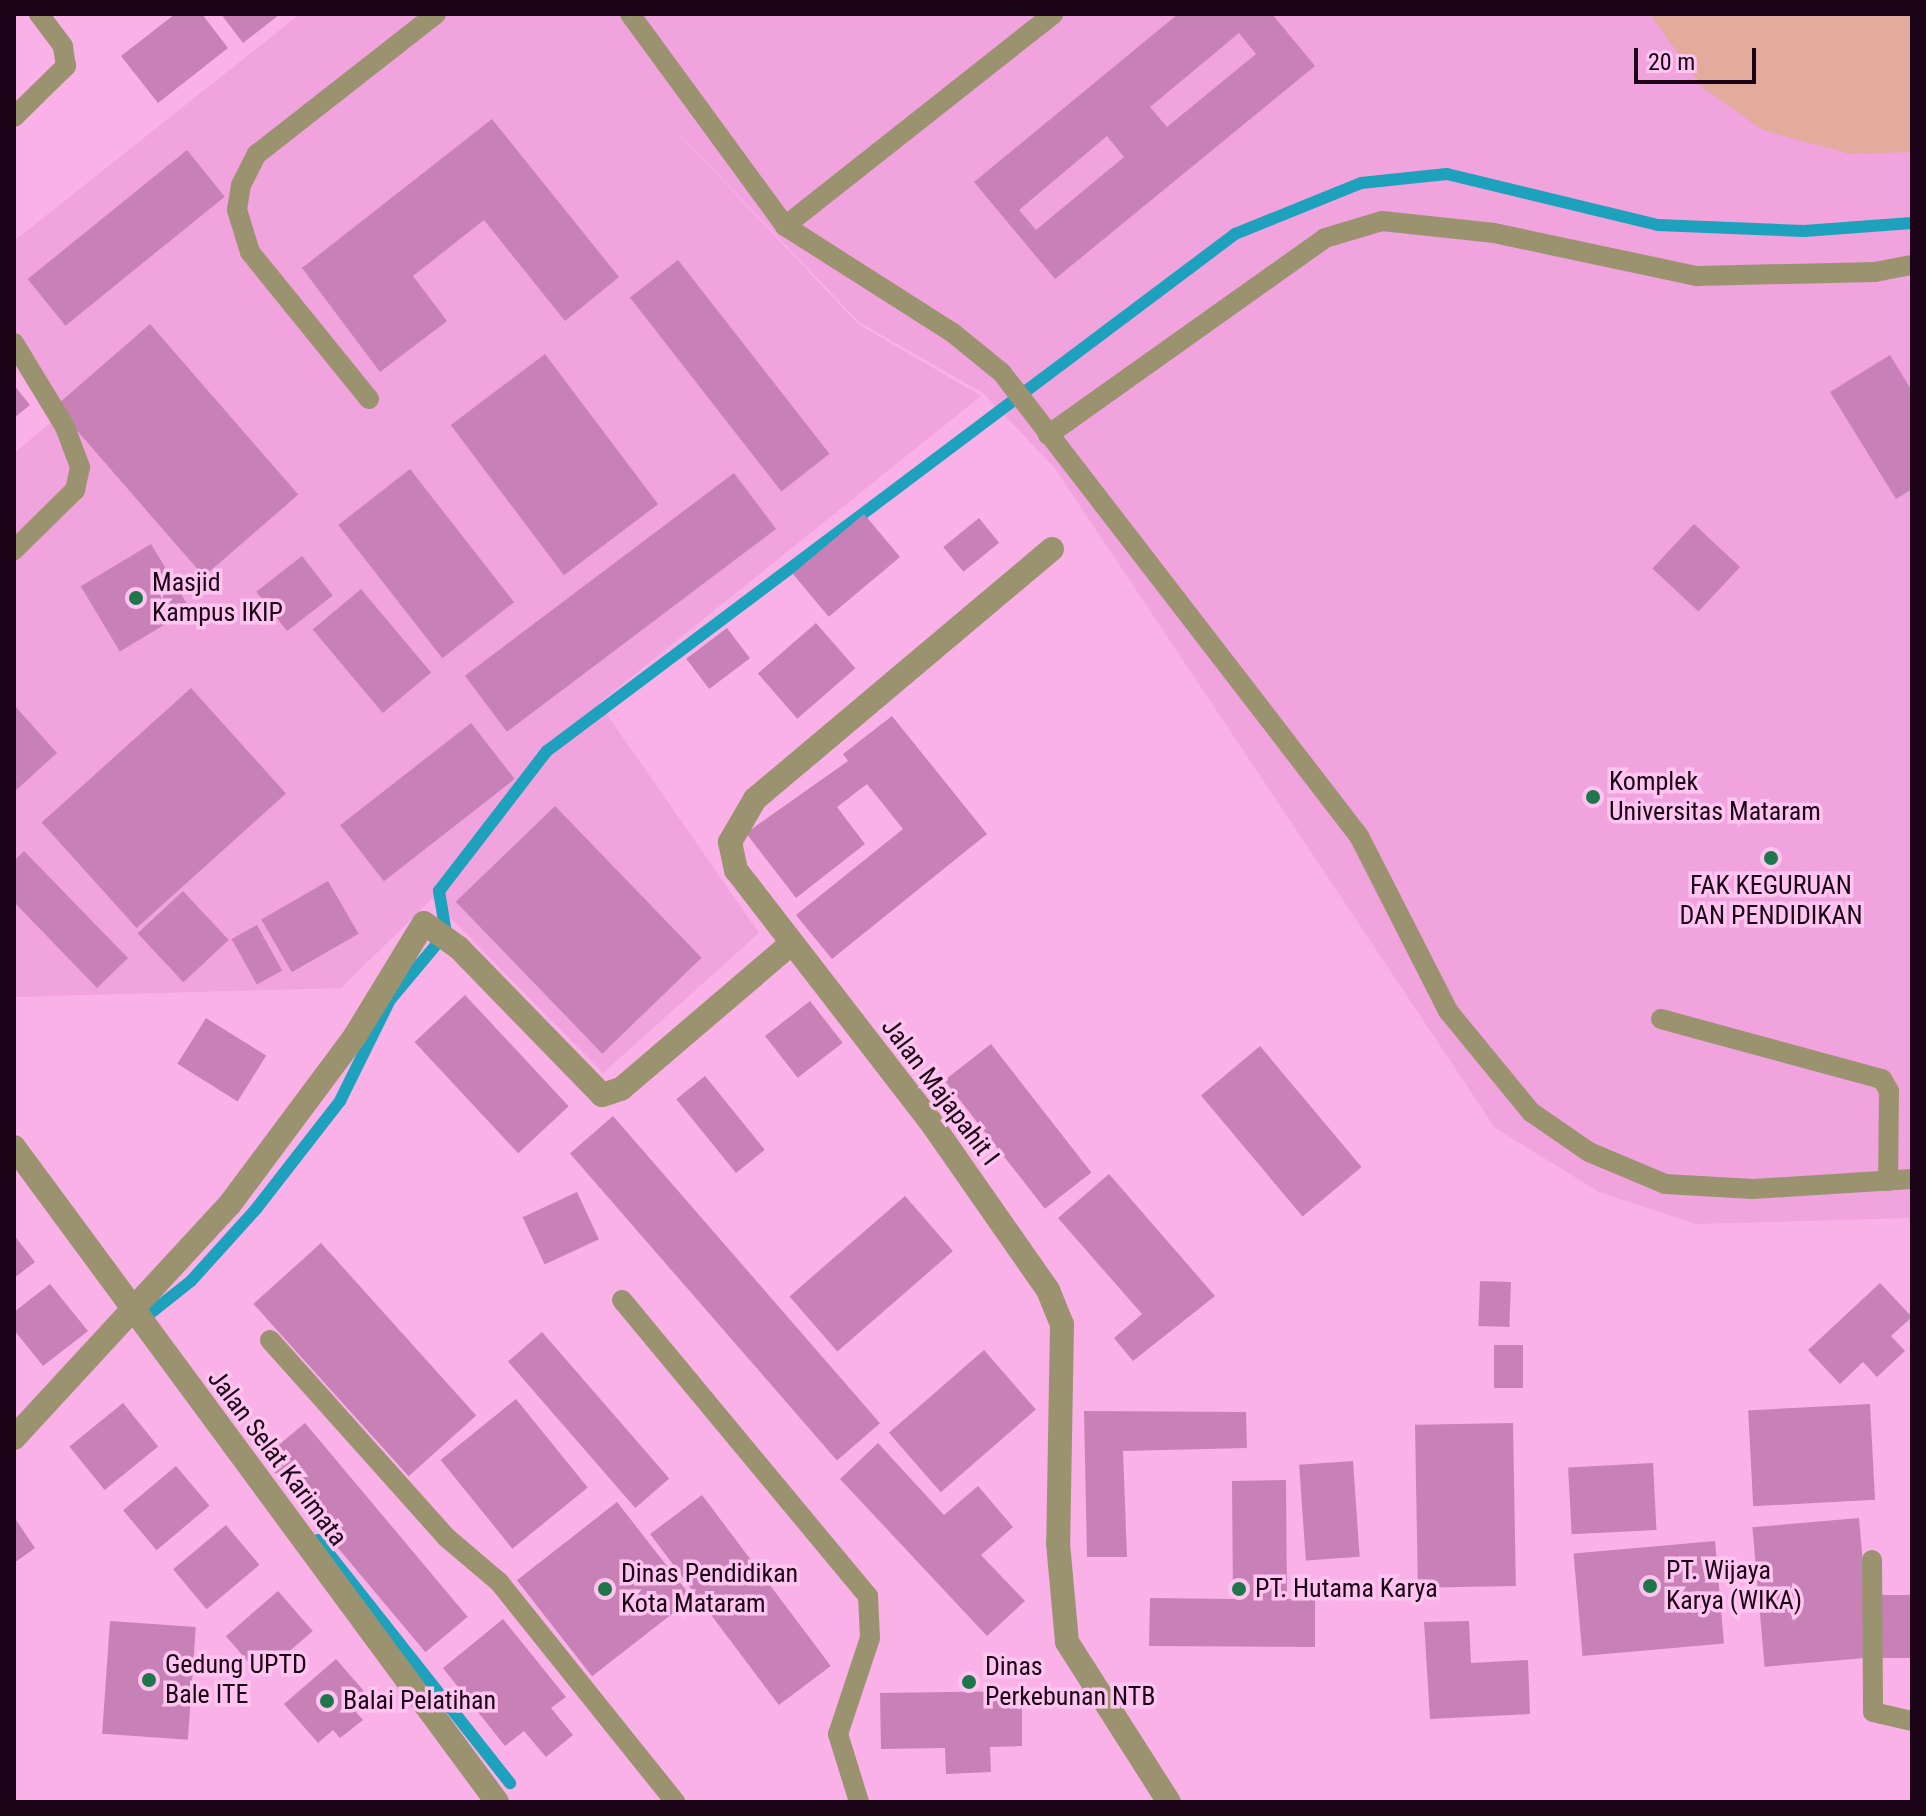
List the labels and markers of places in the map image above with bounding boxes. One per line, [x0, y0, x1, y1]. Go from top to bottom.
place label: Masjid Kampus IKIP [152, 567, 283, 628]
marker: Masjid Kampus IKIP [127, 589, 145, 607]
place label: Komplek Universitas Mataram [1609, 766, 1821, 828]
marker: Komplek Universitas Mataram [1584, 788, 1602, 806]
marker: FAK KEGURUAN DAN PENDIDIKAN [1762, 849, 1780, 867]
place label: FAK KEGURUAN DAN PENDIDIKAN [1679, 870, 1863, 932]
place label: PT. Wijaya Karya (WIKA) [1666, 1555, 1802, 1616]
place label: Dinas Pendidikan Kota Mataram [621, 1558, 798, 1620]
place label: PT. Hutama Karya [1255, 1573, 1438, 1605]
marker: PT. Wijaya Karya (WIKA) [1641, 1577, 1659, 1595]
marker: Dinas Pendidikan Kota Mataram [596, 1580, 614, 1598]
marker: PT. Hutama Karya [1230, 1580, 1248, 1598]
place label: Gedung UPTD Bale ITE [165, 1649, 307, 1710]
place label: Dinas Perkebunan NTB [985, 1651, 1155, 1712]
marker: Gedung UPTD Bale ITE [140, 1671, 158, 1689]
marker: Dinas Perkebunan NTB [960, 1673, 978, 1691]
place label: Balai Pelatihan [343, 1685, 496, 1717]
marker: Balai Pelatihan [318, 1692, 336, 1710]

